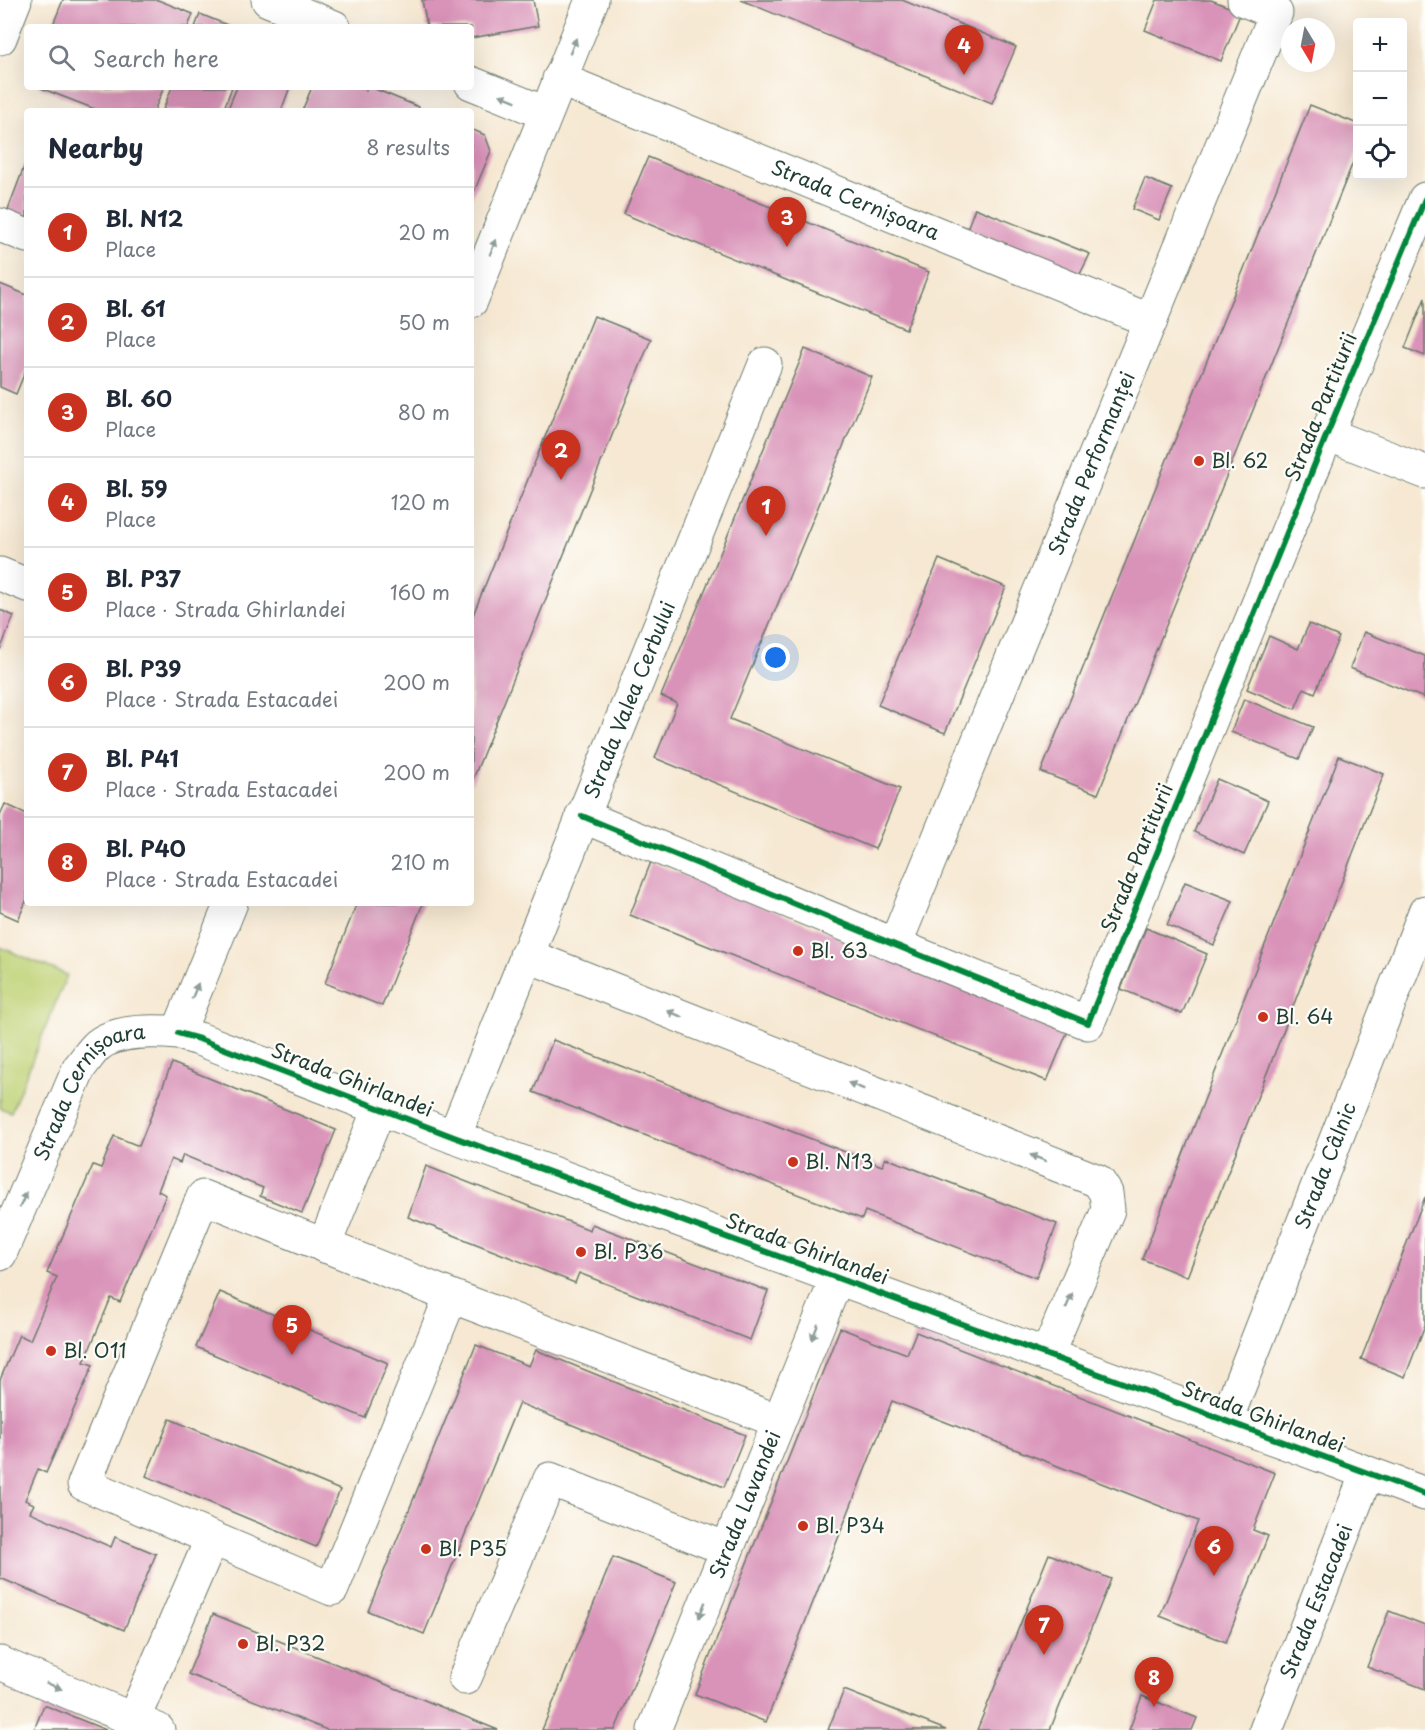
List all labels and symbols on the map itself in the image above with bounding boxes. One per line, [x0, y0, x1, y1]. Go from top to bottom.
north arrow [1281, 18, 1335, 72]
pin: 4 [944, 26, 984, 75]
one-way arrow [569, 37, 578, 55]
one-way arrow [499, 93, 517, 102]
street label: Strada Cernișoara [767, 151, 945, 247]
pin: 3 [768, 198, 806, 247]
one-way arrow [488, 237, 498, 255]
street label: Strada Partiturii [1276, 327, 1364, 486]
street label: Strada Performanței [1040, 367, 1142, 560]
pin: 2 [542, 430, 580, 480]
place label: Bl. 62 [1211, 445, 1268, 475]
marker: Bl. 62 [1192, 454, 1206, 468]
pin: 1 [746, 486, 786, 536]
street label: Strada Valea Cerbului [576, 596, 682, 803]
your location [761, 643, 790, 672]
street label: Strada Partiturii [1092, 778, 1180, 937]
place label: Bl. 63 [810, 935, 868, 965]
marker: Bl. 63 [791, 944, 805, 958]
one-way arrow [190, 982, 200, 1000]
place label: Bl. 64 [1275, 1001, 1333, 1031]
one-way arrow [666, 1009, 684, 1018]
marker: Bl. 64 [1256, 1010, 1270, 1024]
street label: Strada Cernișoara [25, 1016, 147, 1165]
street label: Strada Ghirlandei [267, 1034, 438, 1124]
one-way arrow [847, 1081, 865, 1091]
street label: Strada Câlnic [1286, 1098, 1363, 1233]
place label: Bl. N13 [805, 1146, 873, 1176]
one-way arrow [1028, 1153, 1046, 1163]
marker: Bl. N13 [786, 1155, 800, 1169]
one-way arrow [18, 1190, 28, 1208]
street label: Strada Ghirlandei [722, 1205, 893, 1291]
place label: Bl. P36 [593, 1236, 664, 1266]
marker: Bl. P36 [574, 1245, 588, 1259]
one-way arrow [1064, 1291, 1074, 1309]
pin: 5 [272, 1306, 312, 1355]
one-way arrow [810, 1324, 820, 1342]
place label: Bl. O11 [63, 1335, 126, 1365]
marker: Bl. O11 [44, 1344, 58, 1358]
street label: Strada Ghirlandei [1178, 1373, 1349, 1459]
street label: Strada Lavandei [701, 1426, 788, 1583]
place label: Bl. P34 [815, 1510, 885, 1540]
marker: Bl. P34 [796, 1519, 810, 1533]
street label: Strada Estacadei [1272, 1519, 1359, 1683]
pin: 6 [1194, 1526, 1234, 1576]
place label: Bl. P35 [438, 1533, 507, 1563]
marker: Bl. P35 [419, 1542, 433, 1556]
one-way arrow [697, 1602, 707, 1620]
pin: 7 [1024, 1606, 1064, 1655]
place label: Bl. P32 [255, 1628, 325, 1658]
marker: Bl. P32 [236, 1637, 250, 1651]
pin: 8 [1134, 1658, 1174, 1707]
one-way arrow [45, 1681, 63, 1691]

